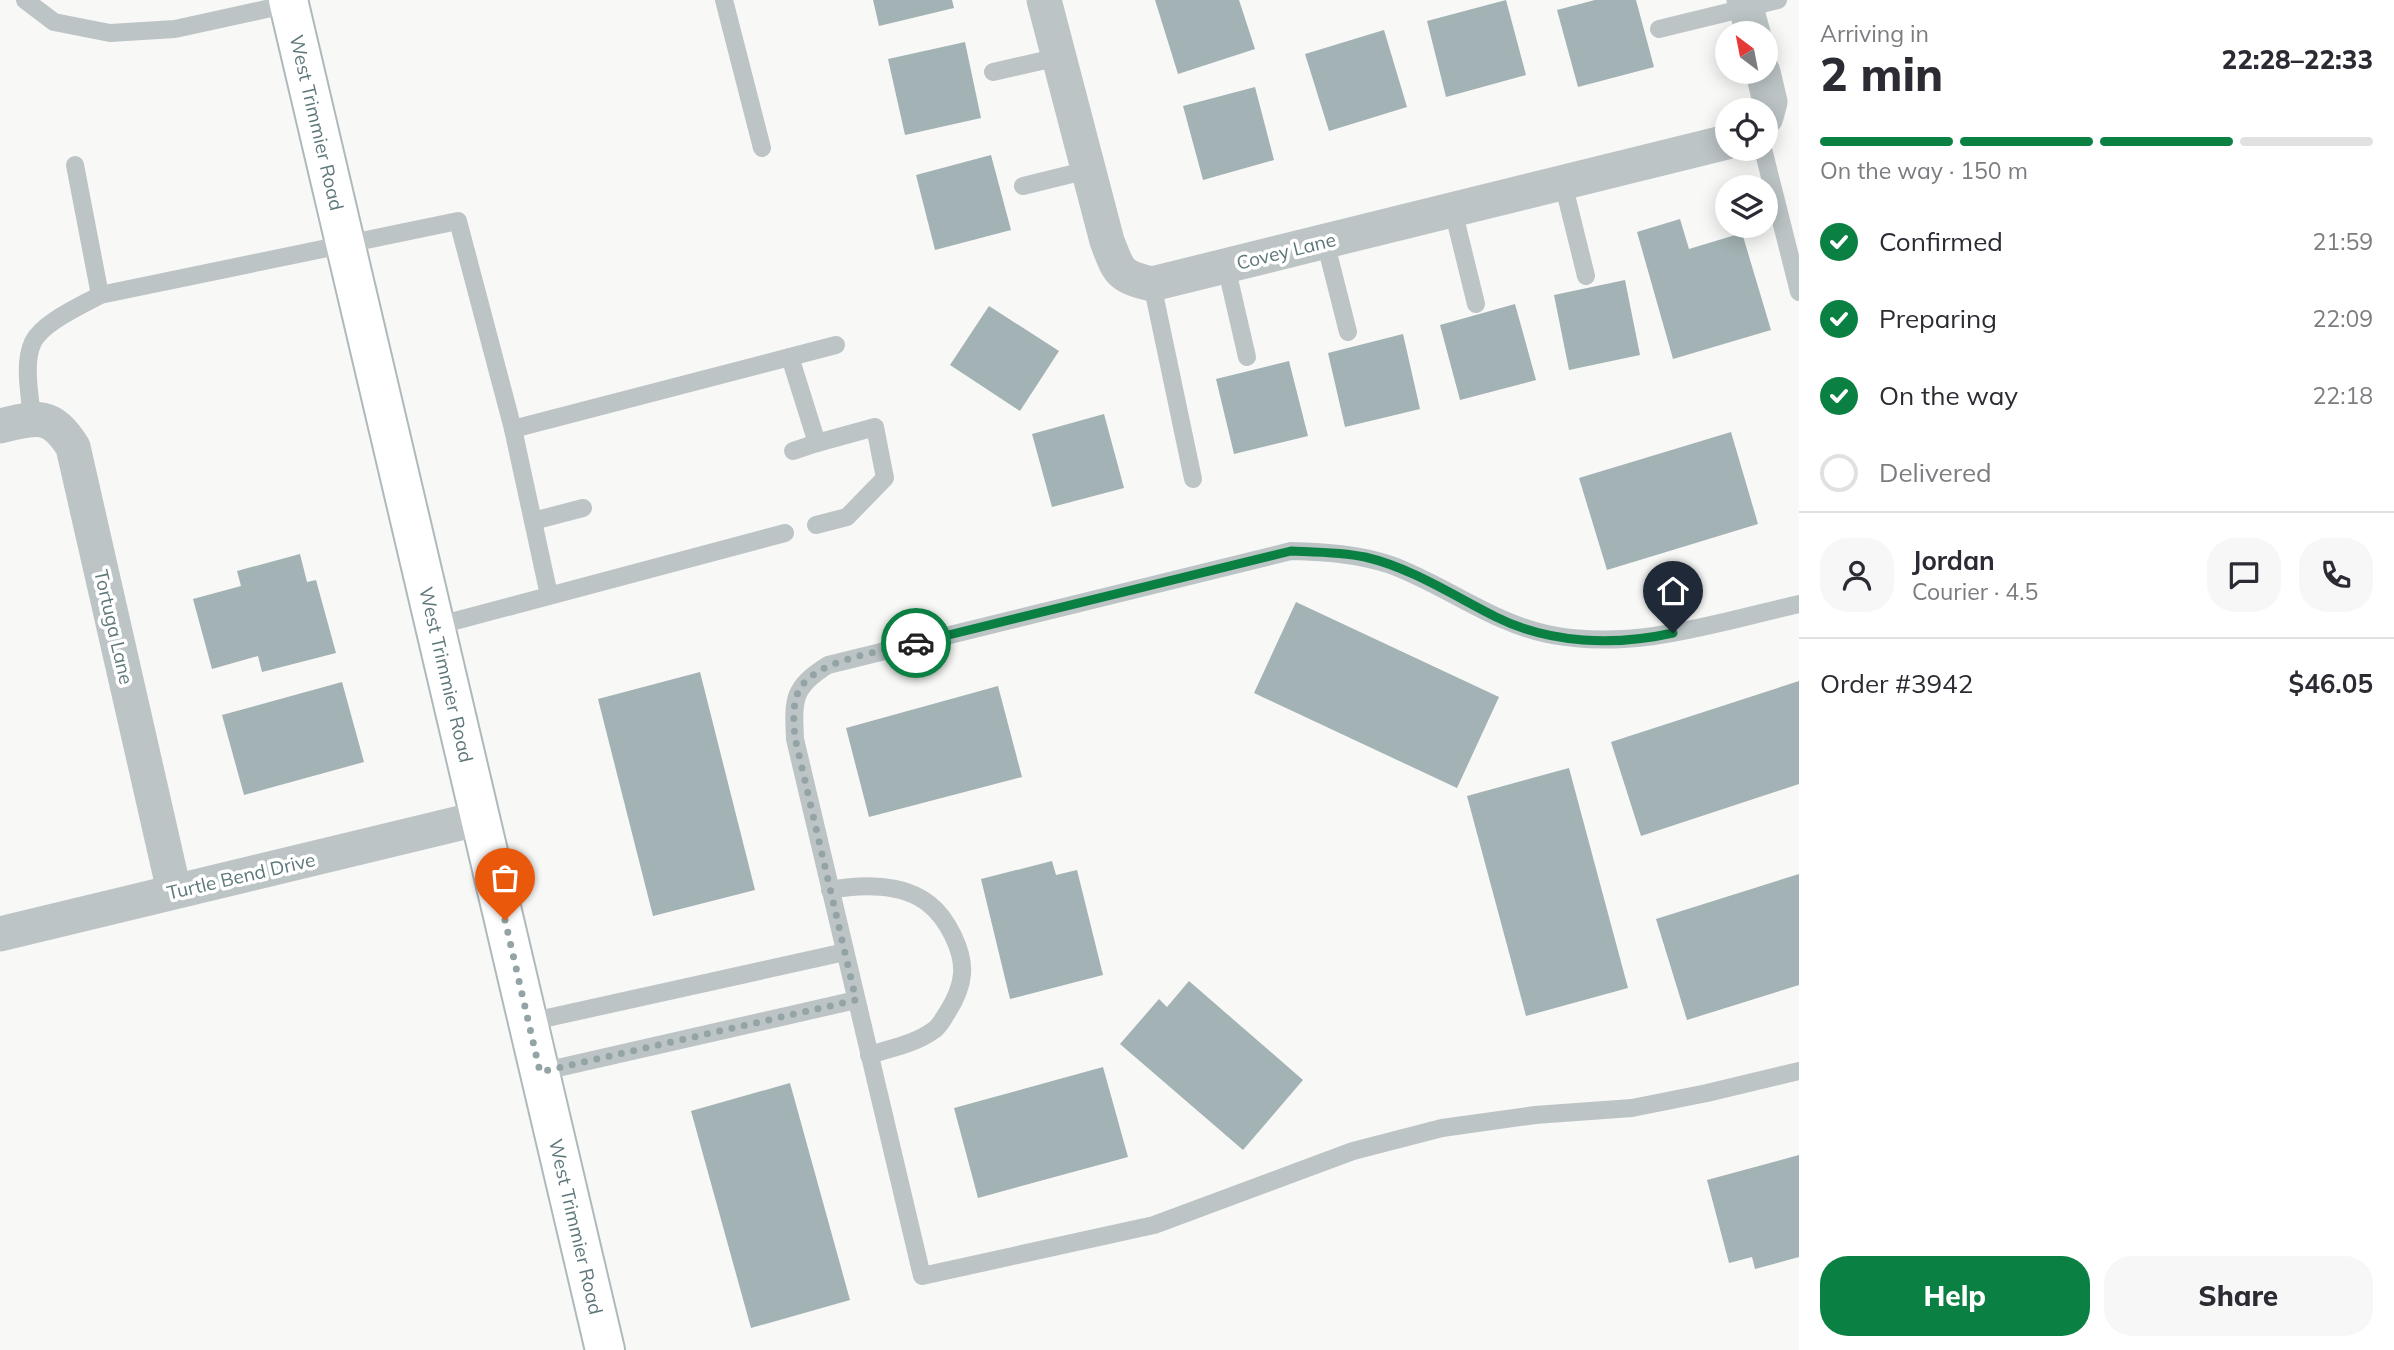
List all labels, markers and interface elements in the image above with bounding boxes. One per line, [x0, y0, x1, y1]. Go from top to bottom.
text: Arriving in [1820, 19, 1929, 48]
north arrow [1715, 21, 1778, 84]
map controls [1715, 21, 1778, 238]
street label: West Trimmier Road [285, 33, 349, 213]
text: 22:28–22:33 [2222, 43, 2373, 76]
text: 2 min [1820, 45, 1943, 103]
button: locate [1715, 98, 1778, 161]
text: On the way · 150 m [1820, 156, 2028, 185]
button: layers [1715, 175, 1778, 238]
icon: check [1820, 223, 1858, 261]
text: Confirmed [1879, 225, 2003, 258]
street label: Covey Lane [1234, 227, 1338, 275]
text: 21:59 [2313, 227, 2373, 256]
icon: check [1820, 300, 1858, 338]
text: Preparing [1879, 302, 1997, 335]
text: 22:09 [2313, 304, 2373, 333]
icon: check [1820, 377, 1858, 415]
text: On the way [1879, 379, 2018, 412]
text: 22:18 [2313, 381, 2373, 410]
text: Delivered [1879, 456, 1992, 489]
button: person [1820, 538, 1894, 612]
button: chat [2207, 538, 2281, 612]
button: phone [2299, 538, 2373, 612]
text: Jordan [1912, 544, 1995, 577]
pin [1643, 561, 1703, 633]
street label: Tortuga Lane [89, 567, 139, 687]
icon: home [1654, 572, 1692, 610]
text: Courier · 4.5 [1912, 577, 2038, 606]
street label: West Trimmier Road [414, 585, 479, 765]
courier [881, 608, 951, 678]
icon: car [897, 624, 935, 662]
text: Order #3942 [1820, 667, 1973, 700]
text: $46.05 [2289, 667, 2373, 700]
street label: Turtle Bend Drive [164, 847, 318, 905]
pin [475, 848, 535, 920]
icon: bag [486, 859, 524, 897]
street label: West Trimmier Road [544, 1137, 608, 1317]
button: Help [1820, 1256, 2090, 1336]
button: Share [2104, 1256, 2373, 1336]

